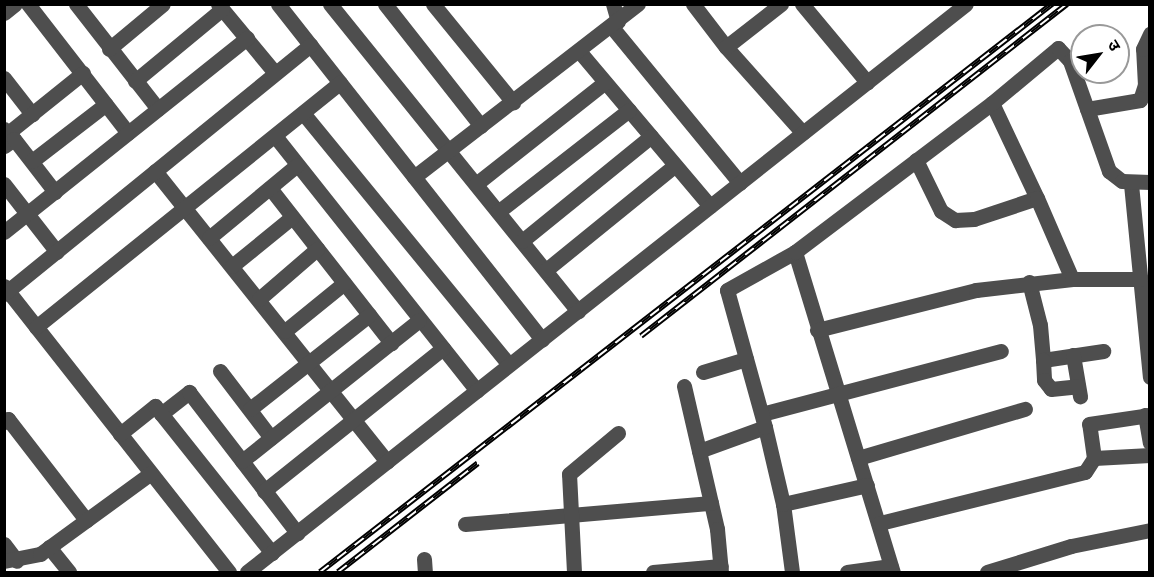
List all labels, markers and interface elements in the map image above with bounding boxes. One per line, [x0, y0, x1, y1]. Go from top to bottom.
north arrow [1070, 24, 1130, 84]
text: उ [1103, 37, 1125, 55]

